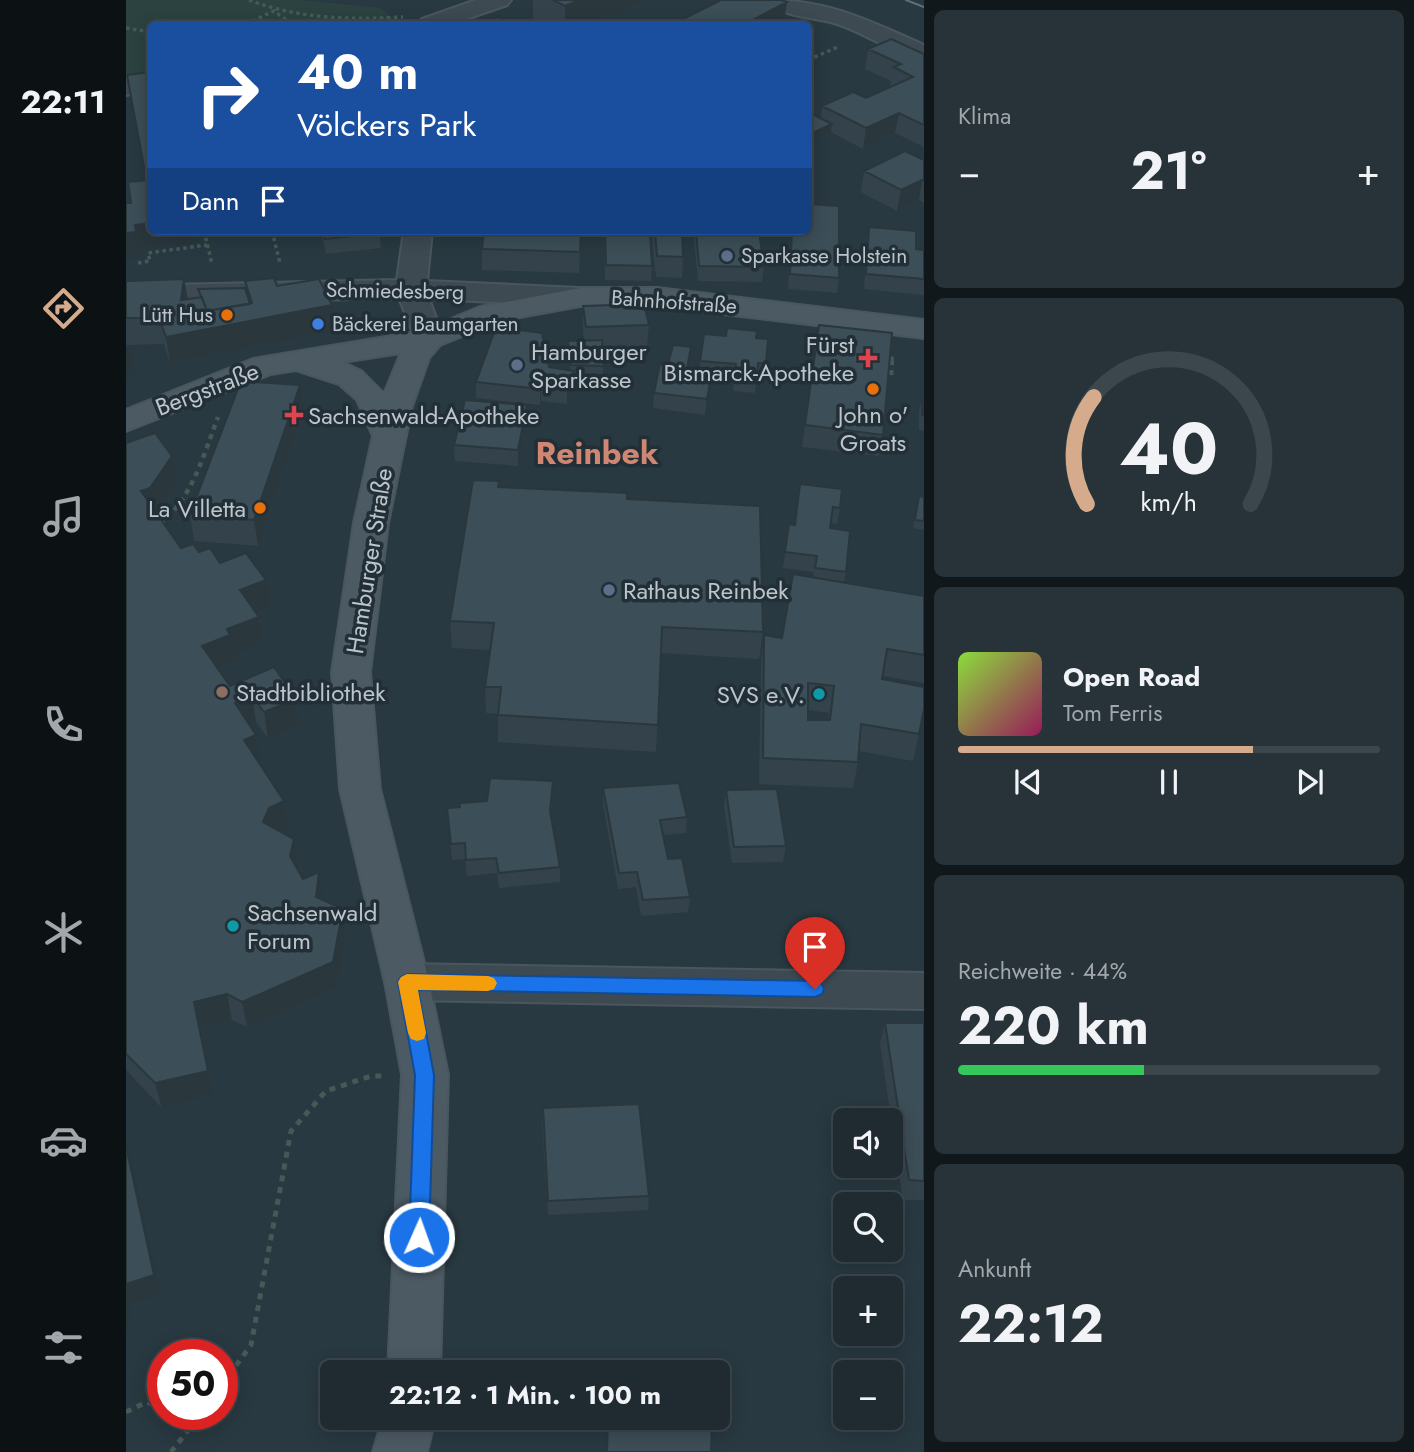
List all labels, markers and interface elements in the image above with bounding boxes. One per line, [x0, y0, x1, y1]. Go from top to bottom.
text: 40 m [297, 37, 419, 107]
icon: right [182, 49, 273, 140]
text: 22:11 [21, 79, 105, 125]
text: Klima [958, 99, 1011, 133]
text: Völckers Park [297, 102, 476, 148]
text: 21° [1131, 133, 1207, 209]
text: − [958, 144, 980, 199]
text: + [1357, 144, 1380, 199]
text: Dann [182, 182, 240, 220]
icon: arrive [254, 182, 292, 220]
place label: Sparkasse Holstein [741, 241, 907, 271]
marker: Sparkasse Holstein [719, 248, 735, 264]
street label: Schmiedesberg [326, 275, 464, 307]
street label: Bahnhofstraße [610, 283, 738, 321]
icon: directions [39, 284, 88, 333]
place label: Lütt Hus [142, 300, 213, 330]
marker: Lütt Hus [219, 307, 235, 323]
place label: Bäckerei Baumgarten [332, 309, 519, 339]
marker: Bäckerei Baumgarten [310, 316, 326, 332]
place label: Fürst Bismarck-Apotheke [664, 327, 854, 390]
place label: Hamburger Sparkasse [531, 334, 648, 397]
marker: Fürst Bismarck-Apotheke [860, 350, 876, 366]
street label: Bergstraße [150, 353, 264, 425]
marker: Hamburger Sparkasse [509, 357, 525, 373]
marker: John o' Groats [865, 381, 881, 397]
text: 40 [1119, 396, 1219, 501]
place label: John o' Groats [835, 397, 908, 460]
place label: Sachsenwald-Apotheke [308, 398, 539, 433]
marker: Sachsenwald-Apotheke [286, 407, 302, 423]
district label: Reinbek [536, 430, 659, 476]
street label: Hamburger Straße [337, 466, 401, 656]
text: km/h [1141, 483, 1197, 519]
place label: La Villetta [148, 491, 246, 526]
icon: music [39, 492, 88, 541]
marker: La Villetta [252, 500, 268, 516]
place label: Rathaus Reinbek [623, 573, 789, 608]
marker: Rathaus Reinbek [601, 582, 617, 598]
text: Open Road [1063, 658, 1200, 696]
place label: Stadtbibliothek [236, 675, 386, 710]
place label: SVS e.V. [717, 677, 805, 712]
marker: Stadtbibliothek [214, 684, 230, 700]
marker: SVS e.V. [811, 686, 827, 702]
text: Tom Ferris [1063, 696, 1162, 730]
icon: phone [39, 700, 88, 749]
icon: previous [1009, 763, 1047, 801]
icon: pause [1150, 763, 1188, 801]
icon: next [1291, 763, 1329, 801]
place label: Sachsenwald Forum [247, 895, 377, 958]
icon: climate [39, 908, 88, 957]
pin [785, 917, 845, 989]
marker: Sachsenwald Forum [225, 918, 241, 934]
icon: arrive [796, 928, 834, 966]
text: Reichweite · 44% [958, 954, 1127, 988]
text: 220 km [958, 988, 1149, 1064]
map controls [833, 1108, 903, 1430]
button: sound [833, 1108, 903, 1178]
icon: car [39, 1116, 88, 1165]
button: search [833, 1192, 903, 1262]
position arrow [382, 1200, 456, 1274]
text: Ankunft [958, 1252, 1031, 1286]
button: + [833, 1276, 903, 1346]
text: 22:12 [958, 1286, 1104, 1362]
icon: filters [39, 1323, 88, 1372]
speed limit sign: 50 [147, 1339, 238, 1430]
button: − [833, 1360, 903, 1430]
text: 22:12 · 1 Min. · 100 m [389, 1376, 661, 1414]

